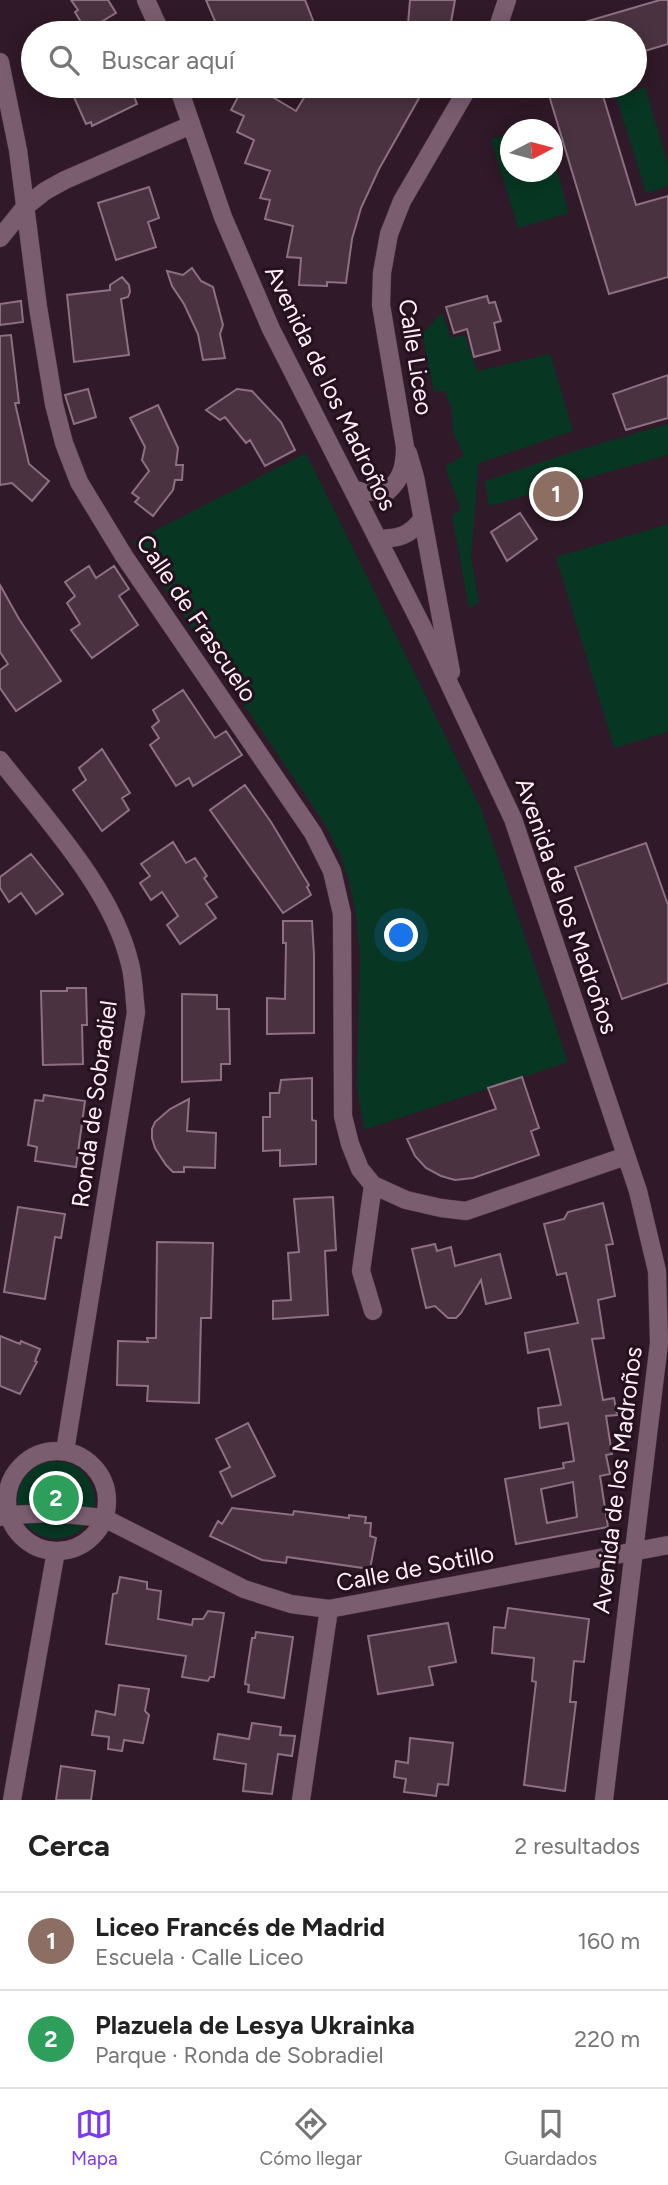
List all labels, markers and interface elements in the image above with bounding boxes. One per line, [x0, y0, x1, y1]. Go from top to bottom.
search box [21, 21, 647, 98]
icon: search [45, 41, 83, 79]
text: Buscar aquí [101, 44, 235, 76]
north arrow [500, 119, 563, 182]
street label: Avenida de los Madroños [259, 261, 403, 515]
street label: Calle Liceo [393, 297, 439, 417]
pin: 1 [533, 468, 579, 520]
street label: Calle de Frascuelo [130, 529, 264, 707]
street label: Avenida de los Madroños [509, 774, 625, 1038]
your location [384, 918, 418, 952]
street label: Ronda de Sobradiel [65, 999, 123, 1209]
street label: Avenida de los Madroños [586, 1345, 648, 1615]
pin: 2 [33, 1472, 79, 1524]
street label: Calle de Sotillo [334, 1539, 496, 1597]
text: Cerca [28, 1827, 110, 1864]
text: 2 resultados [515, 1832, 640, 1860]
text: Liceo Francés de Madrid [95, 1911, 385, 1943]
text: 1 [46, 1927, 56, 1955]
text: 160 m [577, 1927, 640, 1955]
text: Escuela · Calle Liceo [95, 1943, 303, 1971]
text: Plazuela de Lesya Ukrainka [95, 2009, 415, 2041]
text: 2 [44, 2025, 58, 2053]
text: 220 m [574, 2025, 640, 2053]
text: Parque · Ronda de Sobradiel [95, 2041, 384, 2069]
tab: Mapa [71, 2105, 118, 2170]
tab: Cómo llegar [260, 2105, 362, 2170]
tab: Guardados [504, 2105, 597, 2170]

